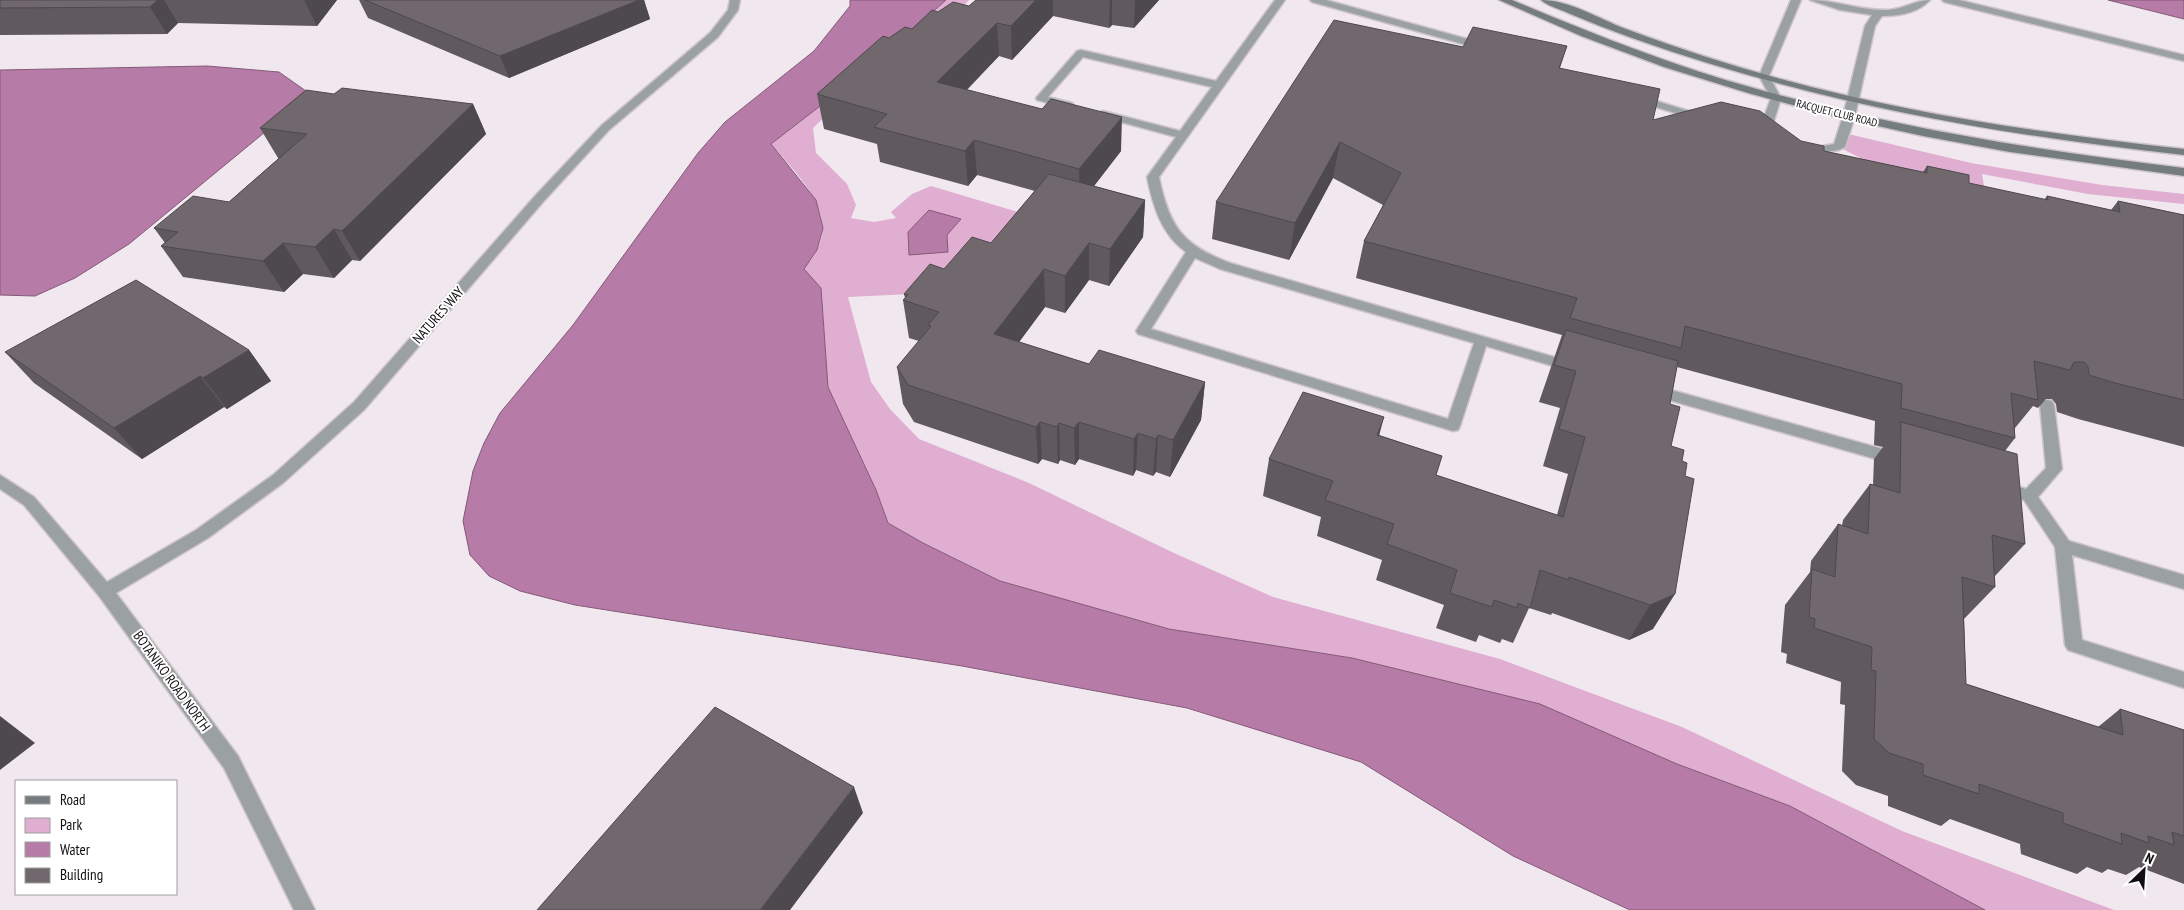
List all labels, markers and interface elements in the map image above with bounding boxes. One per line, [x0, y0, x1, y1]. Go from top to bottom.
street label: RACQUET CLUB ROAD [1795, 96, 1879, 130]
street label: NATURES WAY [408, 282, 468, 347]
street label: BOTANIKO ROAD NORTH [130, 627, 214, 735]
legend [15, 780, 178, 895]
text: Road [60, 790, 86, 809]
text: Park [60, 815, 82, 834]
text: Water [60, 840, 91, 859]
north arrow [2119, 845, 2169, 895]
text: N [2142, 848, 2157, 868]
text: Building [60, 865, 103, 884]

